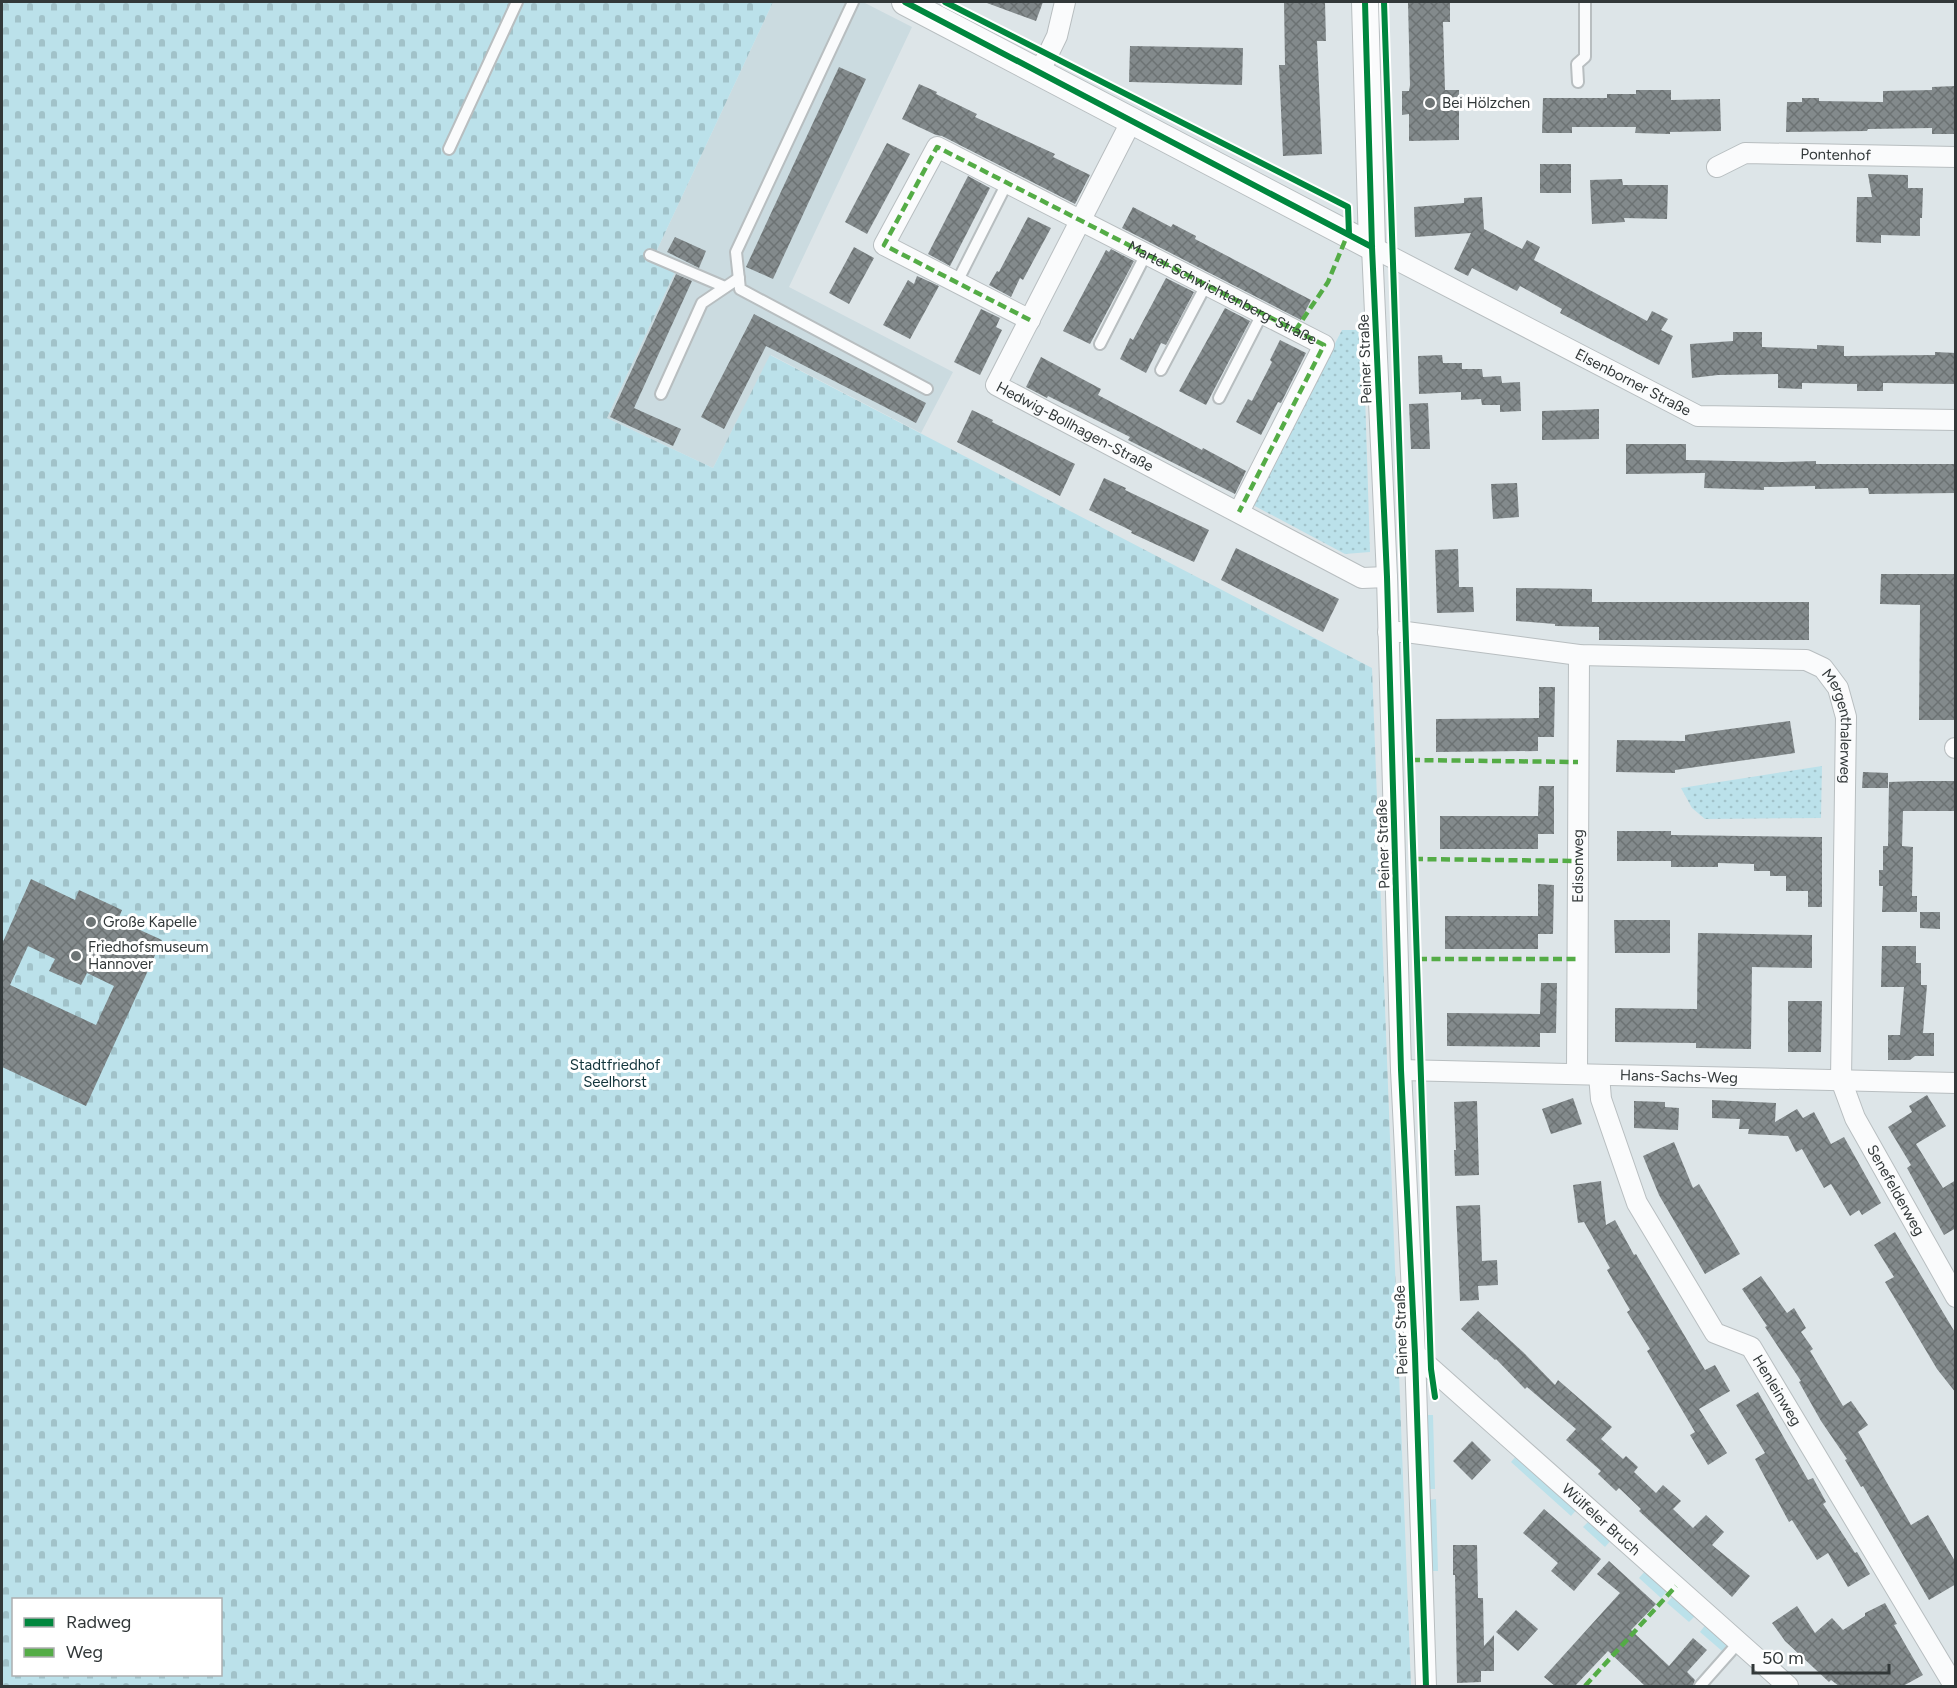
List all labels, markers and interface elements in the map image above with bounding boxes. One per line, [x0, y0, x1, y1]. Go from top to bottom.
place label: Bei Hölzchen [1442, 94, 1530, 112]
marker: Bei Hölzchen [1423, 96, 1437, 110]
street label: Pontenhof [1800, 145, 1872, 164]
street label: Martel-Schwichtenberg-Straße [1125, 237, 1320, 349]
street label: Peiner Straße [1354, 314, 1376, 404]
street label: Elsenborner Straße [1572, 345, 1694, 420]
street label: Hedwig-Bollhagen-Straße [993, 378, 1156, 475]
street label: Mergenthalerweg [1818, 665, 1855, 784]
street label: Peiner Straße [1372, 799, 1394, 889]
street label: Edisonweg [1569, 829, 1587, 903]
place label: Große Kapelle [103, 913, 197, 931]
marker: Große Kapelle [84, 915, 98, 929]
place label: Friedhofsmuseum Hannover [88, 938, 209, 973]
marker: Friedhofsmuseum Hannover [69, 949, 83, 963]
park label: Stadtfriedhof Seelhorst [570, 1056, 661, 1091]
street label: Hans-Sachs-Weg [1620, 1066, 1738, 1087]
street label: Senefelderweg [1863, 1142, 1929, 1239]
street label: Peiner Straße [1390, 1285, 1412, 1375]
street label: Henleinweg [1749, 1352, 1805, 1429]
street label: Wülfeler Bruch [1558, 1480, 1644, 1559]
legend [12, 1598, 222, 1676]
text: Radweg [66, 1611, 131, 1633]
scale bar [1753, 1637, 1890, 1675]
text: Weg [66, 1641, 103, 1663]
text: 50 m [1762, 1647, 1804, 1669]

